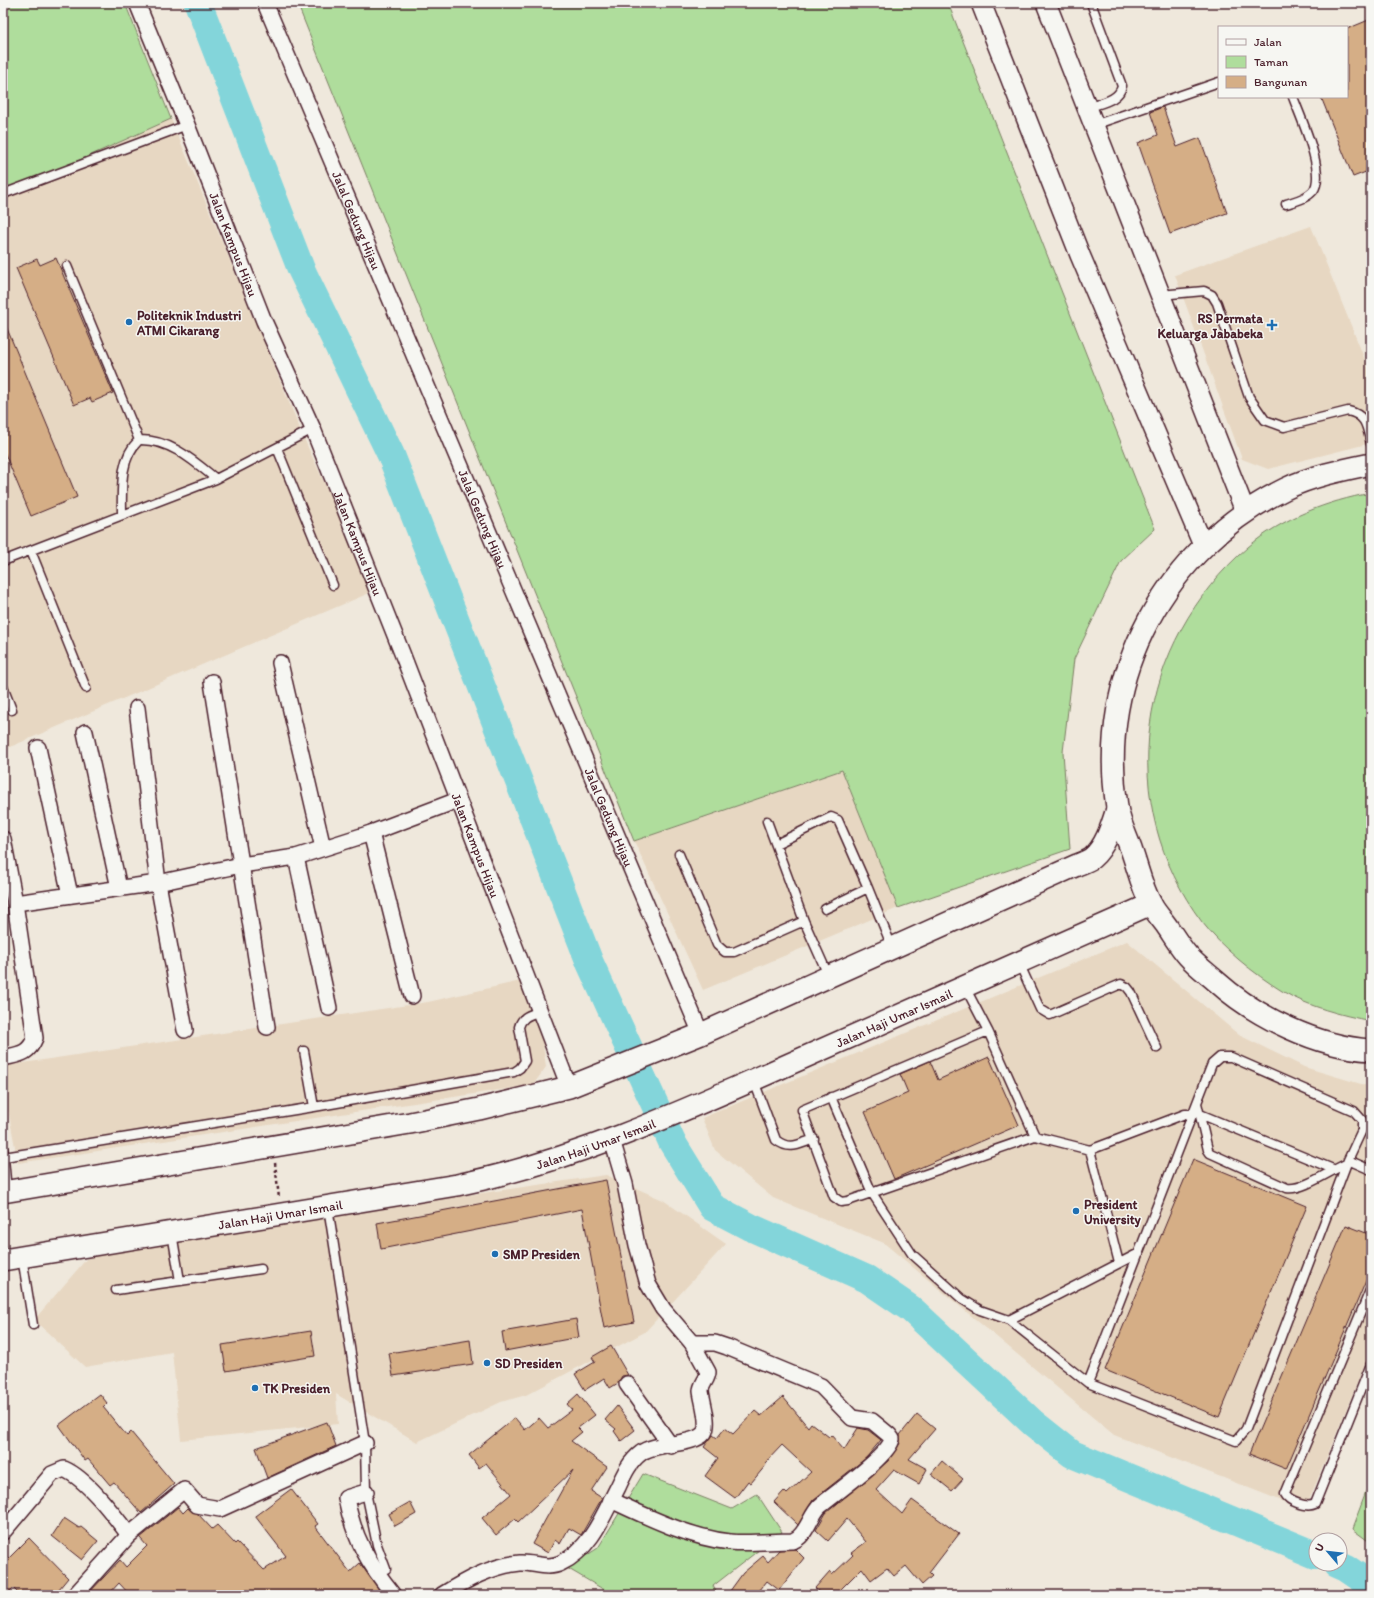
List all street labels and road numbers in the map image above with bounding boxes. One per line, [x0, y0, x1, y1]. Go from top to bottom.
street label: Jalal Gedung Hijau [329, 169, 384, 272]
street label: Jalan Kampus Hijau [206, 190, 261, 299]
street label: Jalal Gedung Hijau [455, 467, 510, 570]
street label: Jalan Kampus Hijau [330, 489, 385, 598]
street label: Jalal Gedung Hijau [581, 766, 636, 869]
street label: Jalan Kampus Hijau [449, 791, 502, 900]
street label: Jalan Haji Umar Ismail [834, 986, 955, 1051]
street label: Jalan Haji Umar Ismail [534, 1116, 658, 1172]
street label: Jalan Haji Umar Ismail [217, 1197, 344, 1232]

